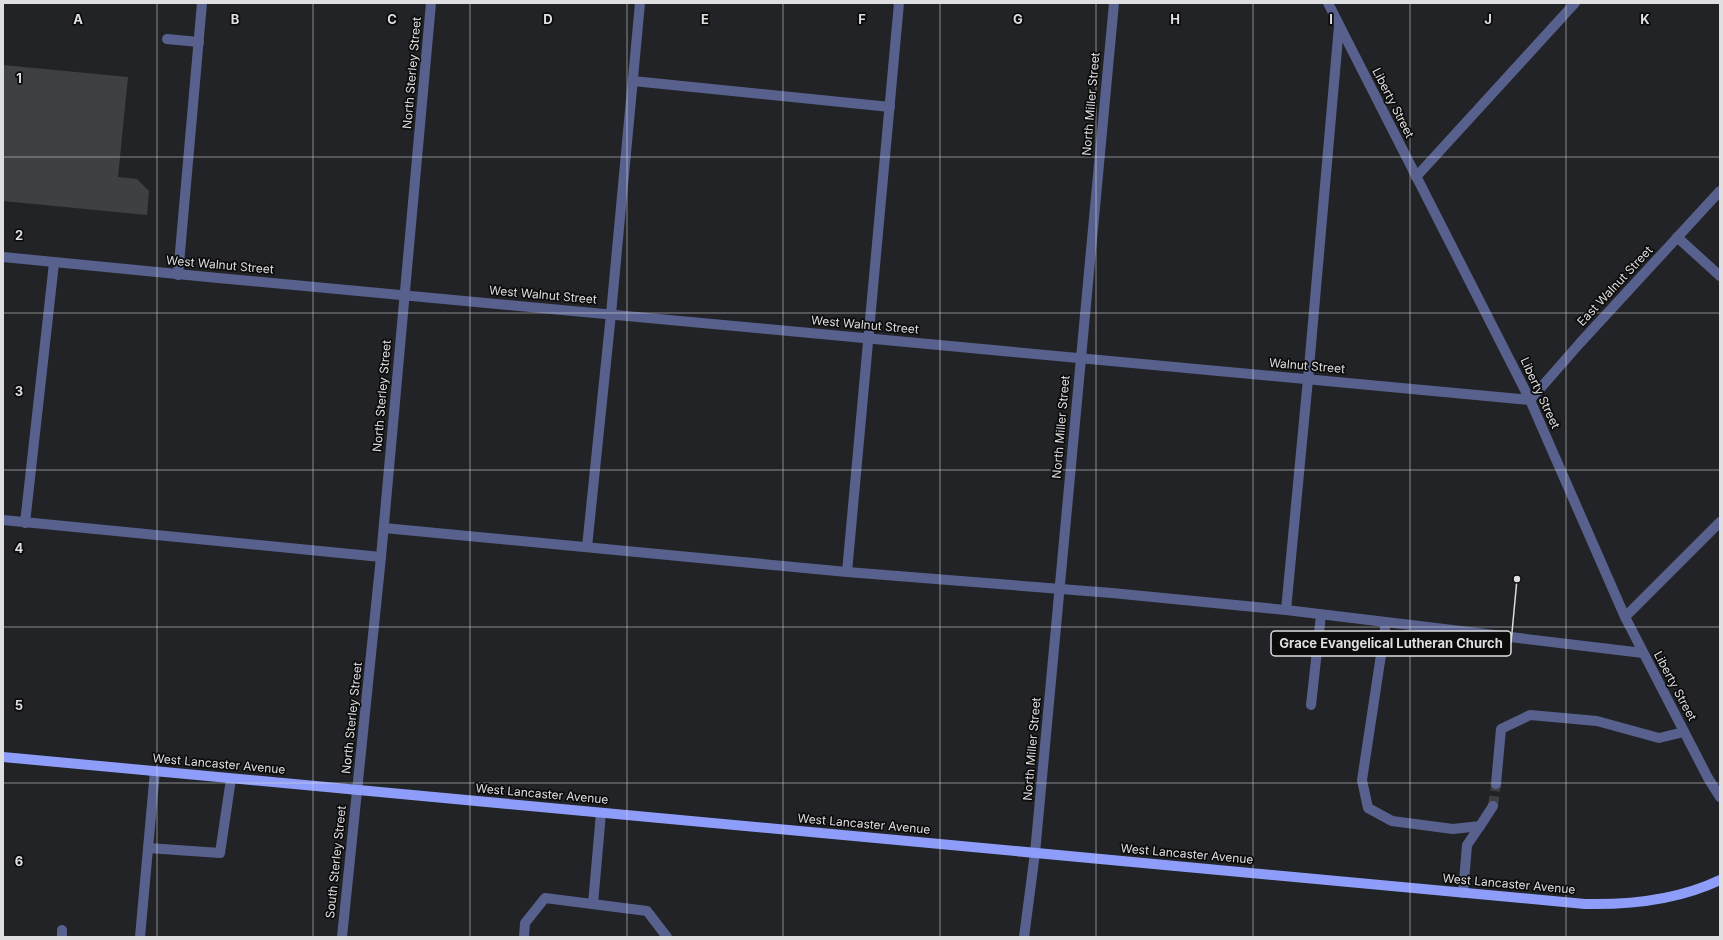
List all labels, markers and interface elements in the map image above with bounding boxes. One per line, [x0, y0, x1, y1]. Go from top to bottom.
text: A [73, 11, 83, 27]
text: B [231, 11, 240, 27]
text: C [387, 11, 397, 27]
text: D [543, 11, 553, 27]
text: E [701, 11, 709, 27]
text: F [858, 11, 866, 27]
text: G [1013, 11, 1023, 27]
text: H [1170, 11, 1180, 27]
text: I [1329, 11, 1333, 27]
text: J [1484, 11, 1492, 27]
text: K [1640, 11, 1650, 27]
street label: North Sterley Street [399, 16, 424, 129]
street label: North Miller Street [1079, 52, 1102, 156]
street label: Liberty Street [1369, 65, 1418, 140]
text: 1 [16, 70, 22, 86]
text: 2 [15, 227, 23, 243]
street label: East Walnut Street [1574, 243, 1656, 329]
street label: West Walnut Street [166, 252, 275, 277]
street label: West Walnut Street [489, 282, 598, 307]
street label: West Walnut Street [811, 312, 920, 337]
street label: North Sterley Street [369, 339, 394, 452]
street label: Walnut Street [1268, 355, 1346, 376]
street label: Liberty Street [1517, 355, 1564, 431]
street label: North Miller Street [1049, 375, 1072, 479]
text: 3 [15, 383, 23, 399]
text: 4 [15, 540, 24, 556]
callout: Grace Evangelical Lutheran Church [1271, 631, 1511, 656]
text: Grace Evangelical Lutheran Church [1279, 635, 1503, 651]
street label: Liberty Street [1651, 648, 1700, 723]
street label: North Sterley Street [338, 661, 365, 775]
text: 5 [15, 697, 23, 713]
street label: North Miller Street [1020, 697, 1043, 801]
street label: West Lancaster Avenue [152, 750, 286, 777]
street label: West Lancaster Avenue [475, 780, 609, 807]
street label: South Sterley Street [322, 805, 349, 919]
street label: West Lancaster Avenue [797, 810, 931, 837]
street label: West Lancaster Avenue [1120, 840, 1254, 867]
text: 6 [15, 853, 23, 869]
street label: West Lancaster Avenue [1442, 870, 1576, 897]

